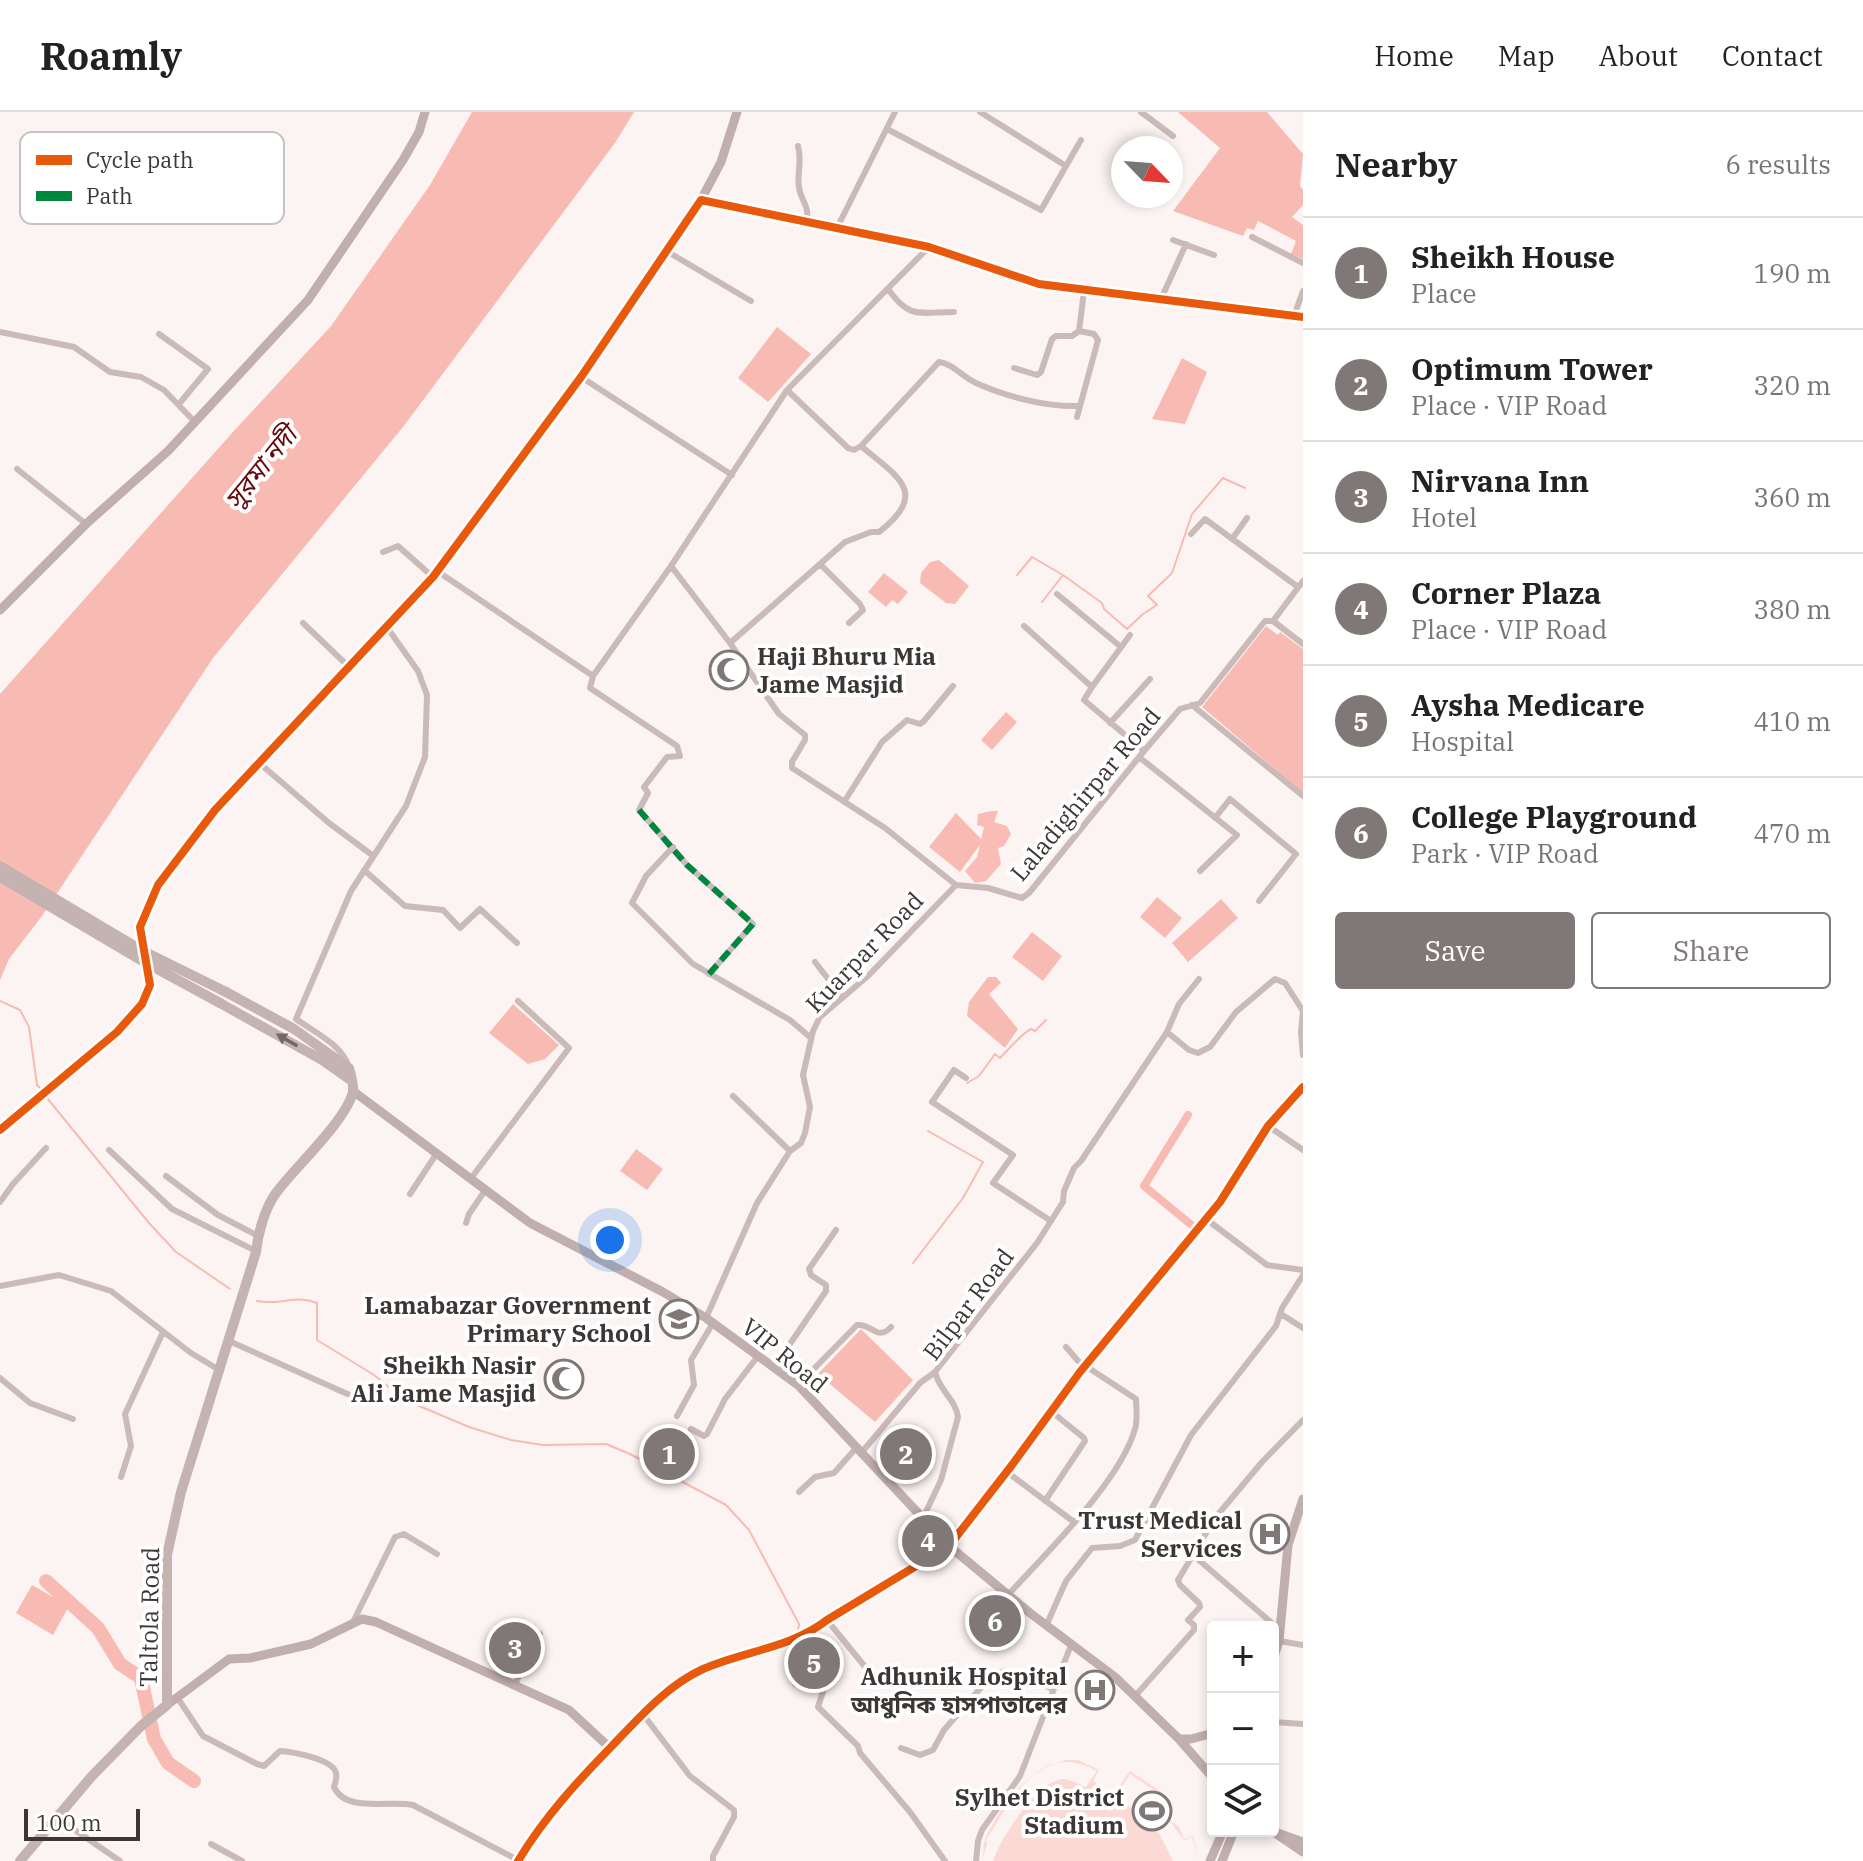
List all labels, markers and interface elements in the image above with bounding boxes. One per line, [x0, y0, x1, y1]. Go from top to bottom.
text: Roamly [40, 31, 182, 80]
text: Home [1374, 37, 1454, 74]
text: Map [1498, 37, 1555, 74]
text: About [1599, 37, 1678, 74]
text: Contact [1722, 37, 1823, 74]
legend [20, 132, 284, 224]
north arrow [1111, 136, 1183, 208]
text: Nearby [1335, 142, 1457, 186]
text: Cycle path [86, 145, 194, 174]
text: 6 results [1725, 147, 1831, 181]
text: Path [86, 181, 133, 210]
text: Sheikh House [1411, 237, 1615, 276]
text: 1 [1353, 256, 1369, 290]
text: 190 m [1753, 256, 1831, 290]
text: Place [1411, 276, 1476, 310]
text: Optimum Tower [1411, 349, 1653, 388]
text: 2 [1353, 368, 1369, 402]
text: 320 m [1753, 368, 1831, 402]
text: Place · VIP Road [1411, 388, 1607, 422]
water label: সুরমা নদী [216, 415, 307, 515]
text: Nirvana Inn [1411, 461, 1589, 500]
text: 3 [1353, 480, 1369, 514]
text: 360 m [1753, 480, 1831, 514]
text: Hotel [1411, 500, 1477, 534]
text: Corner Plaza [1411, 573, 1601, 612]
text: 4 [1353, 592, 1369, 626]
text: 380 m [1753, 592, 1831, 626]
text: Place · VIP Road [1411, 612, 1607, 646]
place label: Haji Bhuru Mia Jame Masjid [757, 640, 936, 700]
mosque icon: Haji Bhuru Mia Jame Masjid [708, 649, 750, 691]
text: Aysha Medicare [1411, 685, 1645, 724]
street label: Laladighirpar Road [1003, 700, 1167, 888]
text: 5 [1353, 704, 1369, 738]
text: 410 m [1753, 704, 1831, 738]
text: Hospital [1411, 724, 1514, 758]
text: College Playground [1411, 797, 1697, 836]
text: 6 [1353, 816, 1369, 850]
text: 470 m [1753, 816, 1831, 850]
text: Park · VIP Road [1411, 836, 1599, 870]
street label: Kuarpar Road [798, 885, 930, 1019]
button: Save [1335, 912, 1575, 989]
button: Share [1591, 912, 1831, 989]
one-way arrow [276, 1033, 299, 1047]
your location [590, 1220, 630, 1260]
street label: Bilpar Road [915, 1242, 1021, 1366]
place label: Lamabazar Government Primary School [364, 1289, 651, 1349]
school or university icon: Lamabazar Government Primary School [658, 1298, 700, 1340]
street label: VIP Road [735, 1310, 835, 1400]
place label: Sheikh Nasir Ali Jame Masjid [351, 1349, 536, 1409]
mosque icon: Sheikh Nasir Ali Jame Masjid [543, 1358, 585, 1400]
pin: 1 [643, 1424, 695, 1484]
pin: 2 [880, 1424, 932, 1484]
place label: Trust Medical Services [1078, 1504, 1242, 1564]
pin: 4 [902, 1511, 954, 1571]
hospital icon: Trust Medical Services [1249, 1513, 1291, 1555]
street label: Taltola Road [132, 1547, 166, 1687]
pin: 6 [969, 1591, 1021, 1651]
pin: 3 [489, 1618, 541, 1678]
map controls [1207, 1621, 1279, 1837]
button: + [1207, 1621, 1279, 1693]
pin: 5 [788, 1633, 840, 1693]
place label: Adhunik Hospital আধুনিক হাসপাতালের [850, 1660, 1068, 1720]
hospital icon: Adhunik Hospital আধুনিক হাসপাতালের [1074, 1669, 1116, 1711]
button: − [1207, 1693, 1279, 1765]
button: layers [1207, 1765, 1279, 1837]
place label: Sylhet District Stadium [955, 1781, 1124, 1841]
sports icon: Sylhet District Stadium [1131, 1790, 1173, 1832]
scale bar [24, 1805, 140, 1841]
text: 100 m [36, 1808, 102, 1837]

